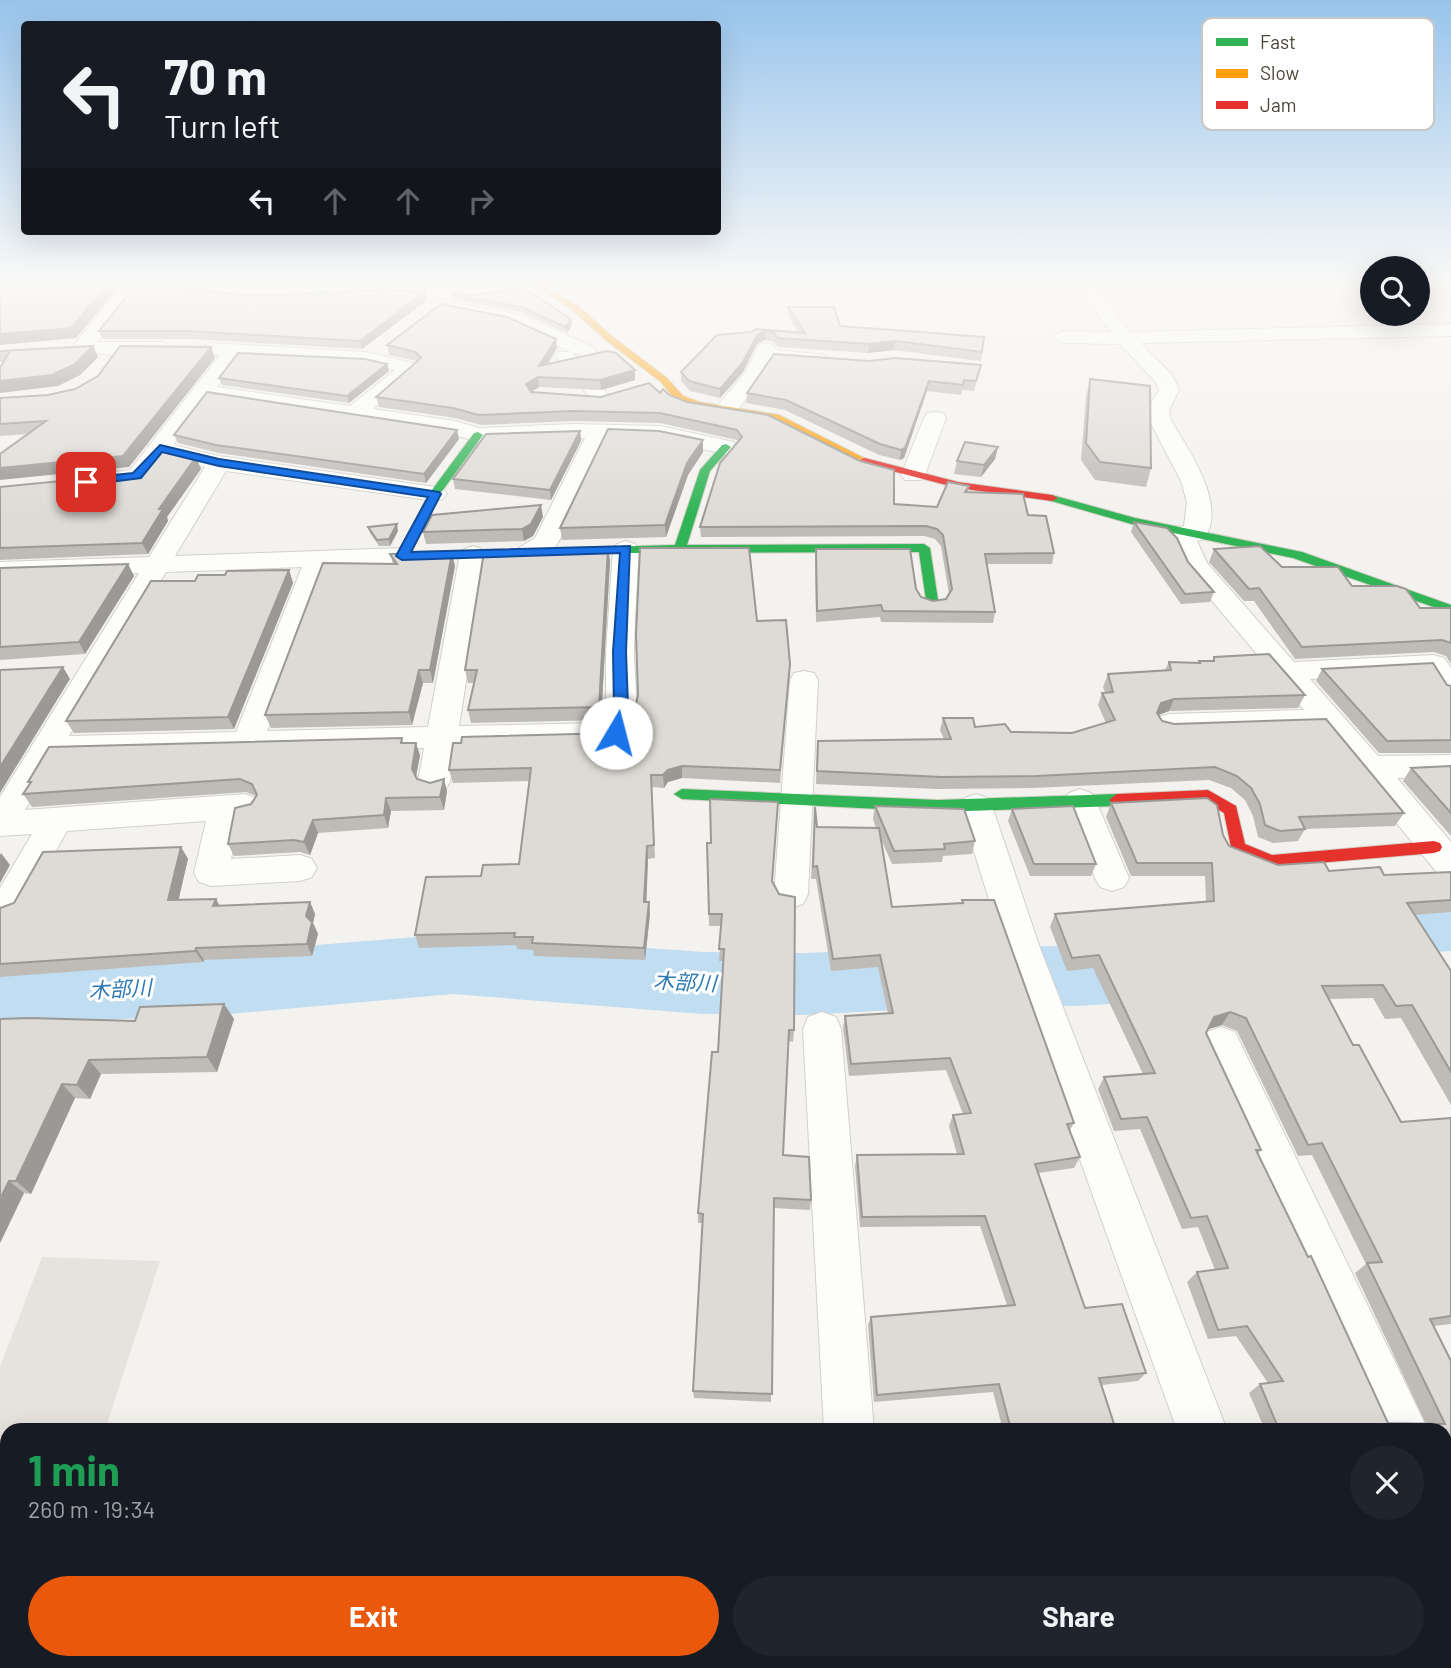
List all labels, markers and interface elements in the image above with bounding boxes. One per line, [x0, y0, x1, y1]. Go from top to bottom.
legend [1202, 18, 1434, 130]
text: Fast [1260, 30, 1296, 53]
text: 70 m [164, 46, 267, 105]
icon: left [49, 49, 140, 140]
text: Slow [1260, 61, 1299, 84]
text: Jam [1260, 93, 1296, 116]
text: Turn left [164, 106, 281, 144]
icon: left [243, 182, 281, 220]
icon: ahead [316, 182, 354, 220]
icon: ahead [389, 182, 427, 220]
icon: right [462, 182, 500, 220]
map controls [1360, 256, 1430, 326]
button: search [1360, 256, 1430, 326]
pin [56, 452, 116, 512]
icon: arrive [67, 463, 105, 501]
position arrow [579, 696, 653, 770]
water label: 木部川 [653, 967, 719, 995]
water label: 木部川 [88, 974, 154, 1002]
text: 1 min [28, 1444, 120, 1494]
button: close [1350, 1446, 1424, 1520]
text: 260 m · 19:34 [28, 1495, 155, 1523]
button: Exit [28, 1576, 719, 1656]
button: Share [733, 1576, 1424, 1656]

